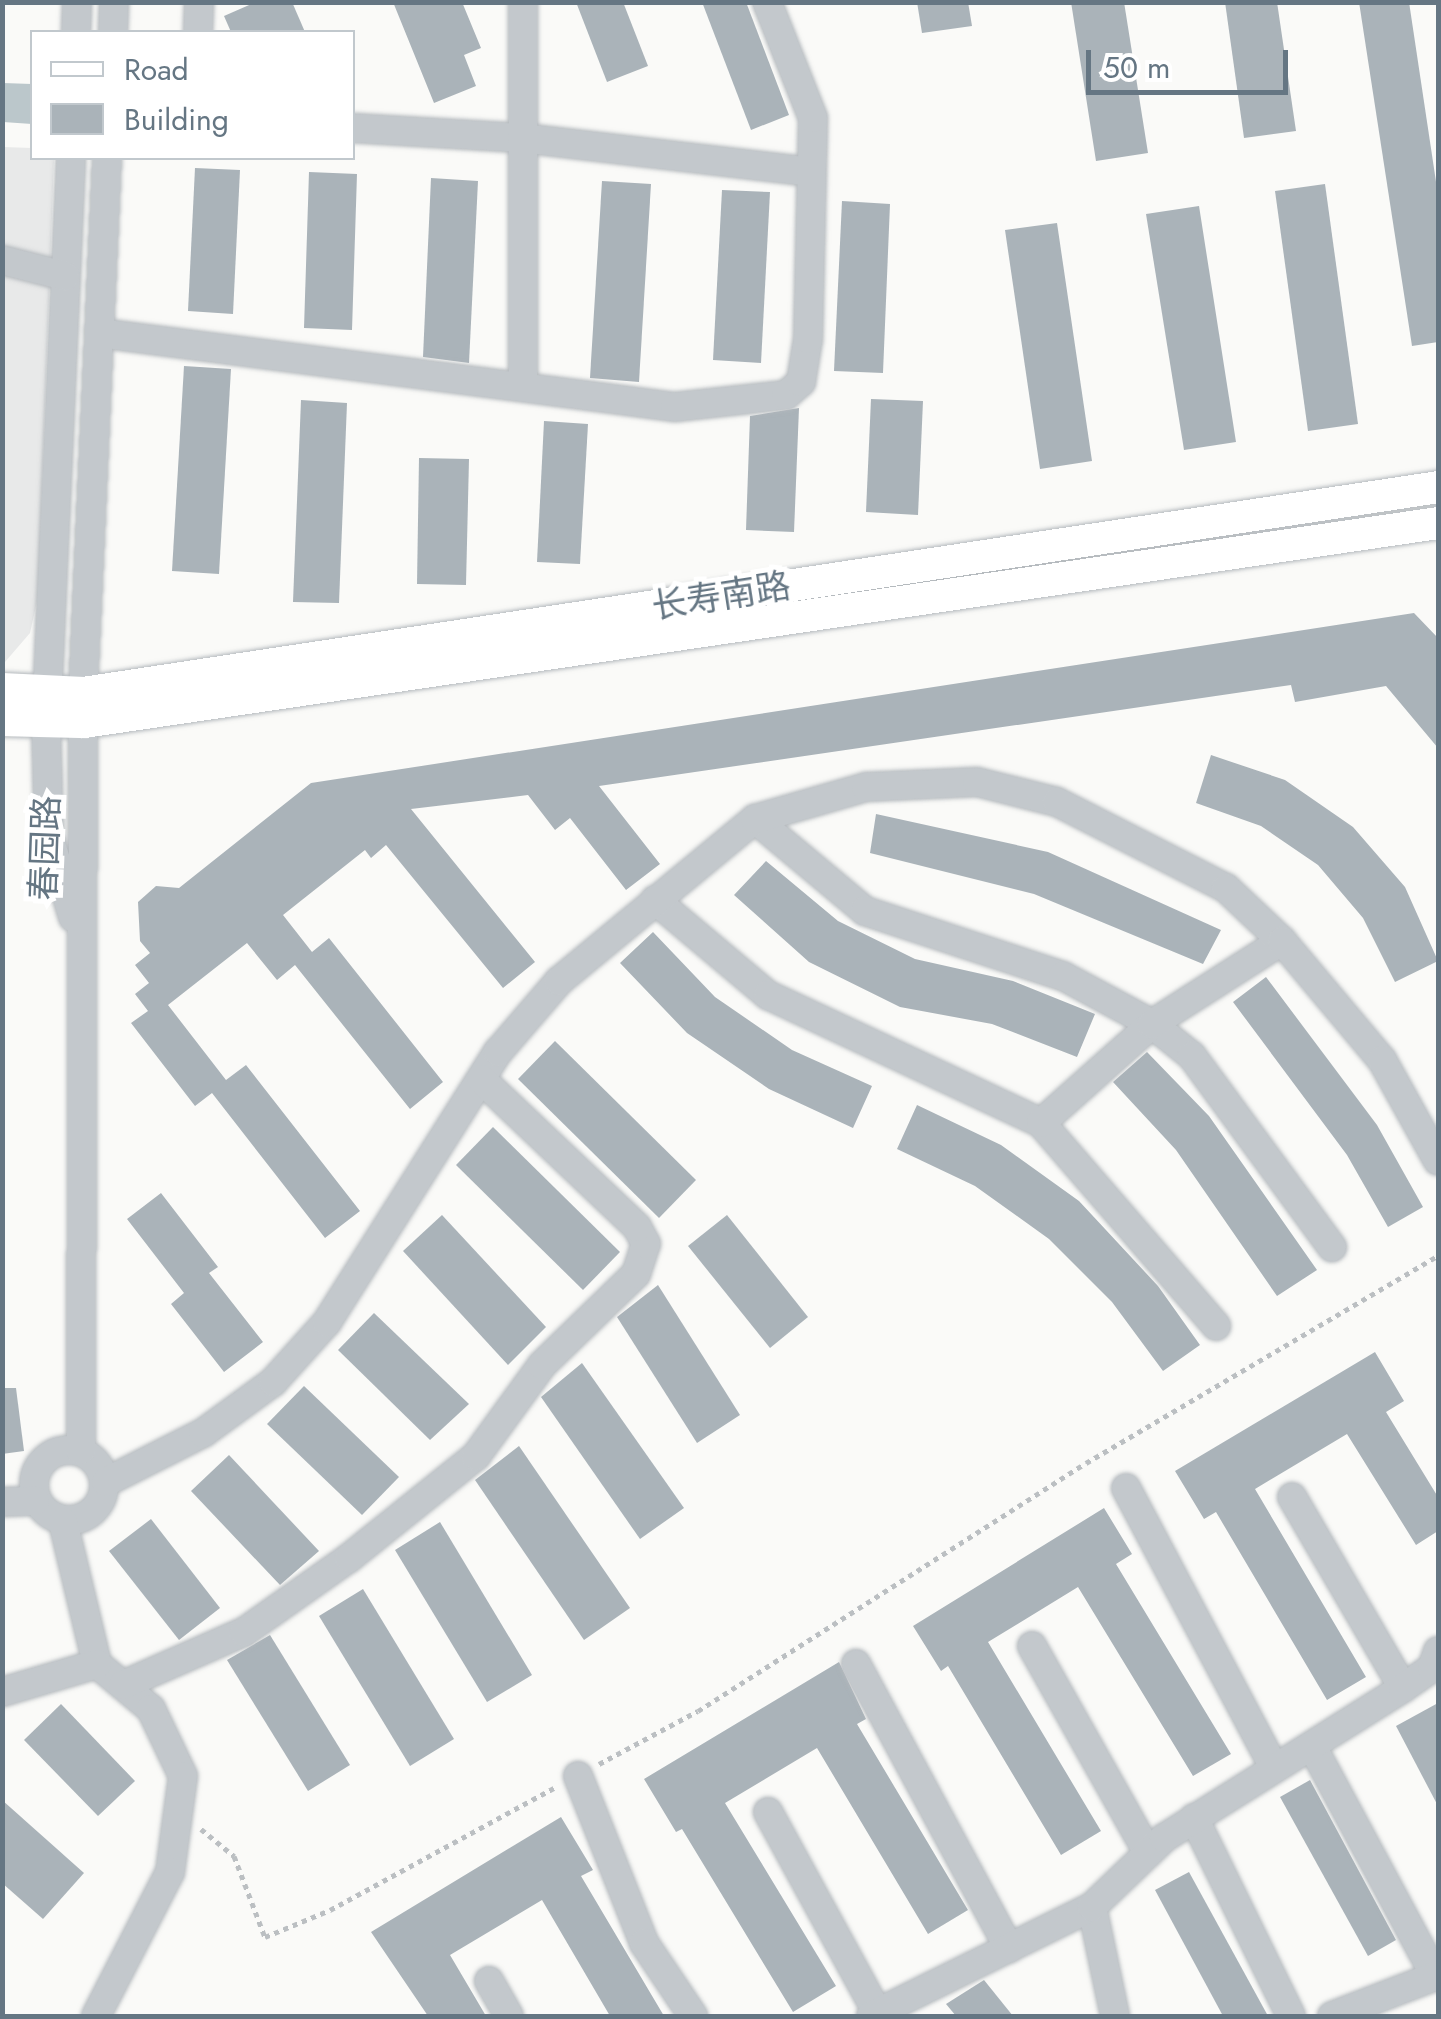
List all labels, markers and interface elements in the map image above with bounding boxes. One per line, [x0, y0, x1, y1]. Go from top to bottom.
legend [30, 30, 355, 160]
scale bar [1091, 30, 1294, 92]
text: 50 m [1103, 46, 1170, 89]
text: Road [124, 48, 189, 91]
text: Building [124, 98, 229, 141]
street label: 长寿南路 [649, 564, 793, 628]
street label: 春园路 [22, 795, 68, 901]

